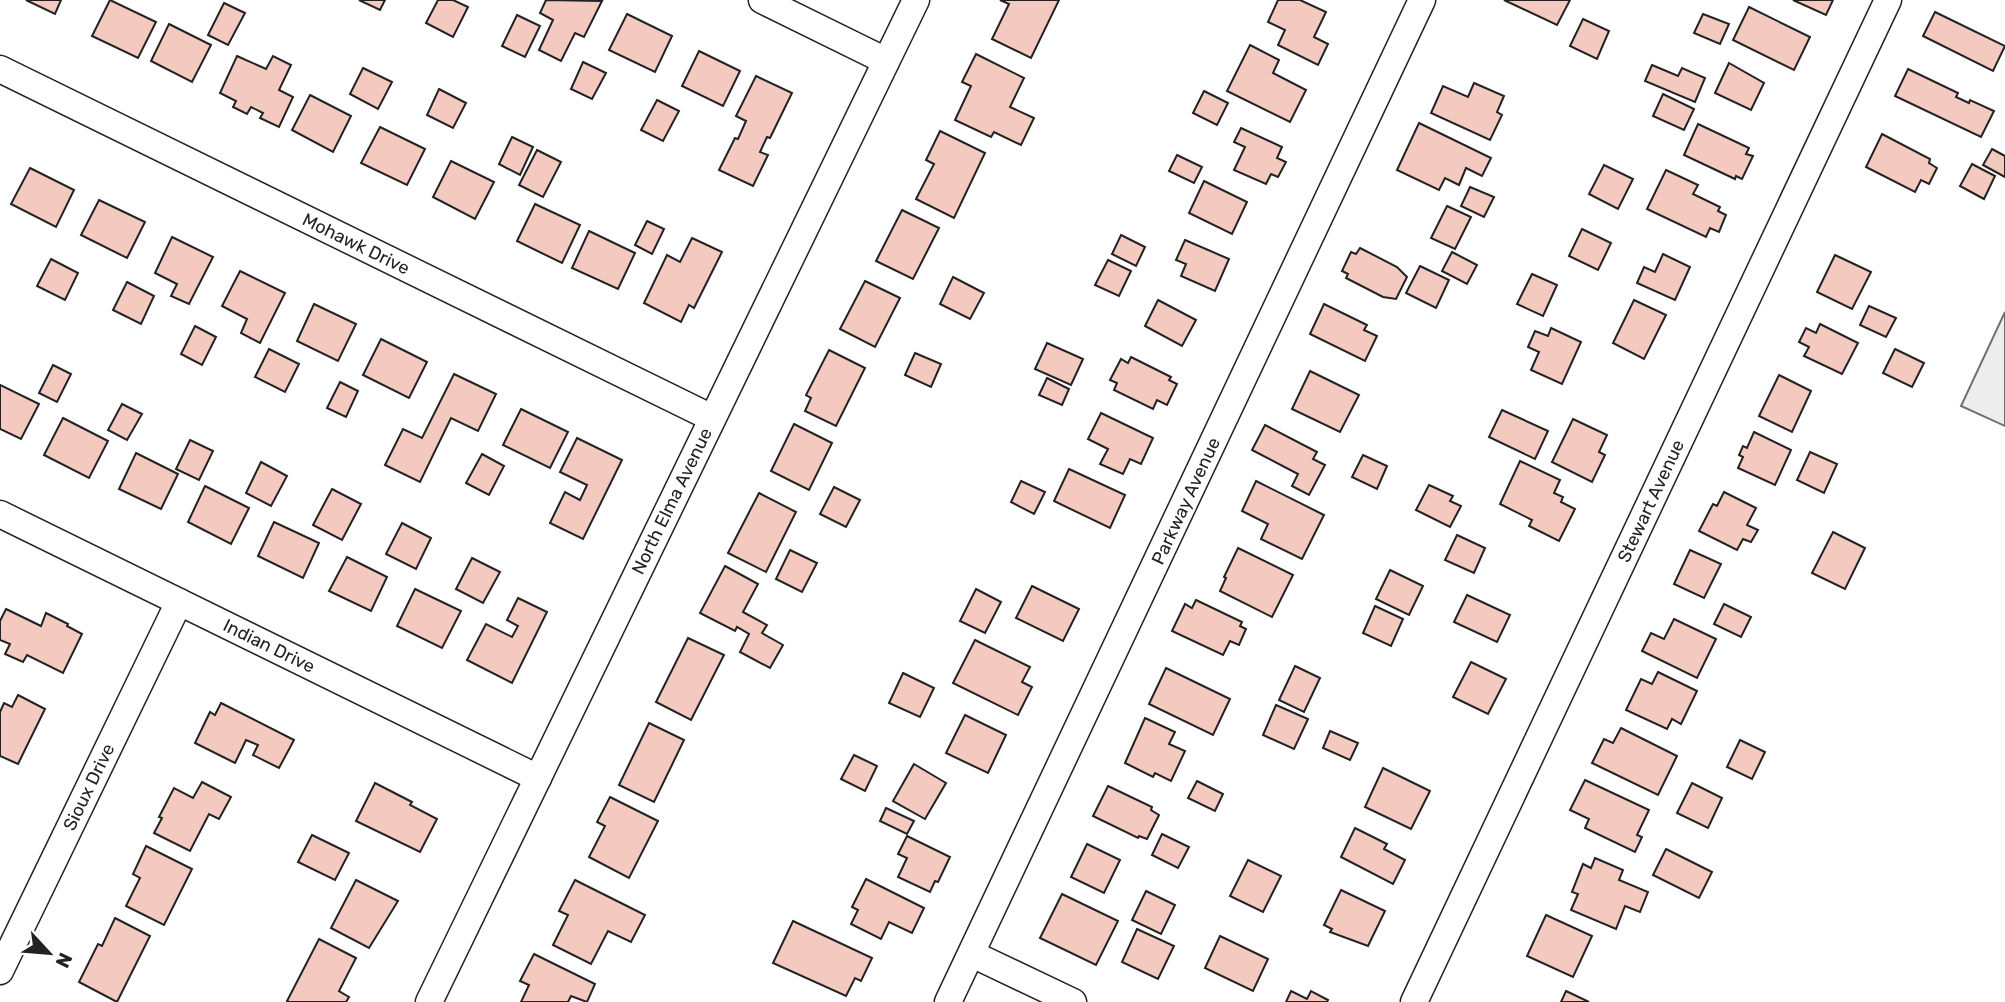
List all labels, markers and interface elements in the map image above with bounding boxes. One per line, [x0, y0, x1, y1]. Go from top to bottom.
street label: Mohawk Drive [299, 209, 413, 279]
street label: North Elma Avenue [627, 424, 717, 578]
street label: Parkway Avenue [1147, 434, 1225, 568]
street label: Stewart Avenue [1613, 436, 1689, 566]
street label: Indian Drive [219, 614, 319, 678]
street label: Sioux Drive [58, 740, 120, 834]
north arrow [14, 918, 84, 988]
text: N [50, 949, 77, 971]

